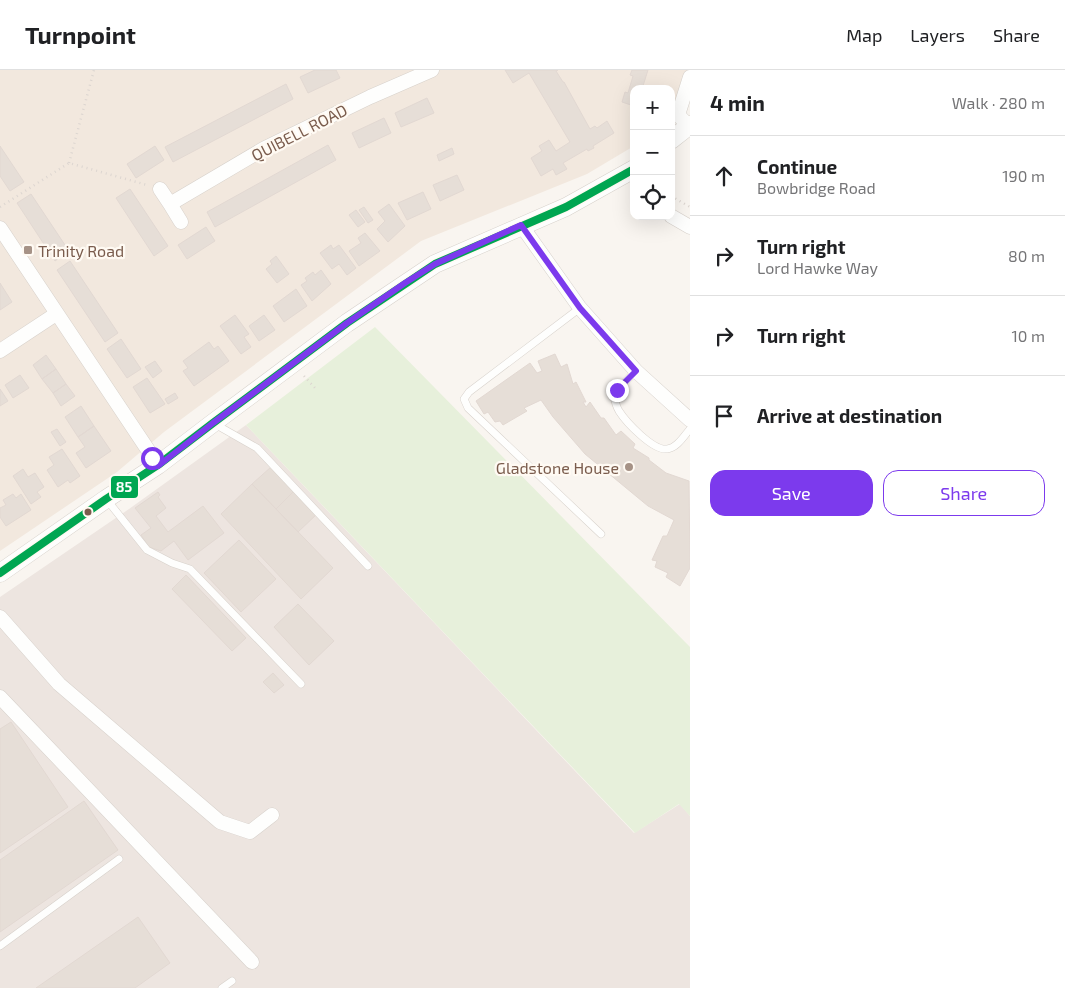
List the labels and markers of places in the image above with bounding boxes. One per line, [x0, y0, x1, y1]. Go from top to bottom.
place label: Trinity Road [38, 241, 124, 260]
marker: Trinity Road [22, 244, 34, 256]
place label: Gladstone House [496, 458, 619, 477]
marker: Gladstone House [623, 461, 635, 473]
unlabelled marker [83, 507, 93, 517]

